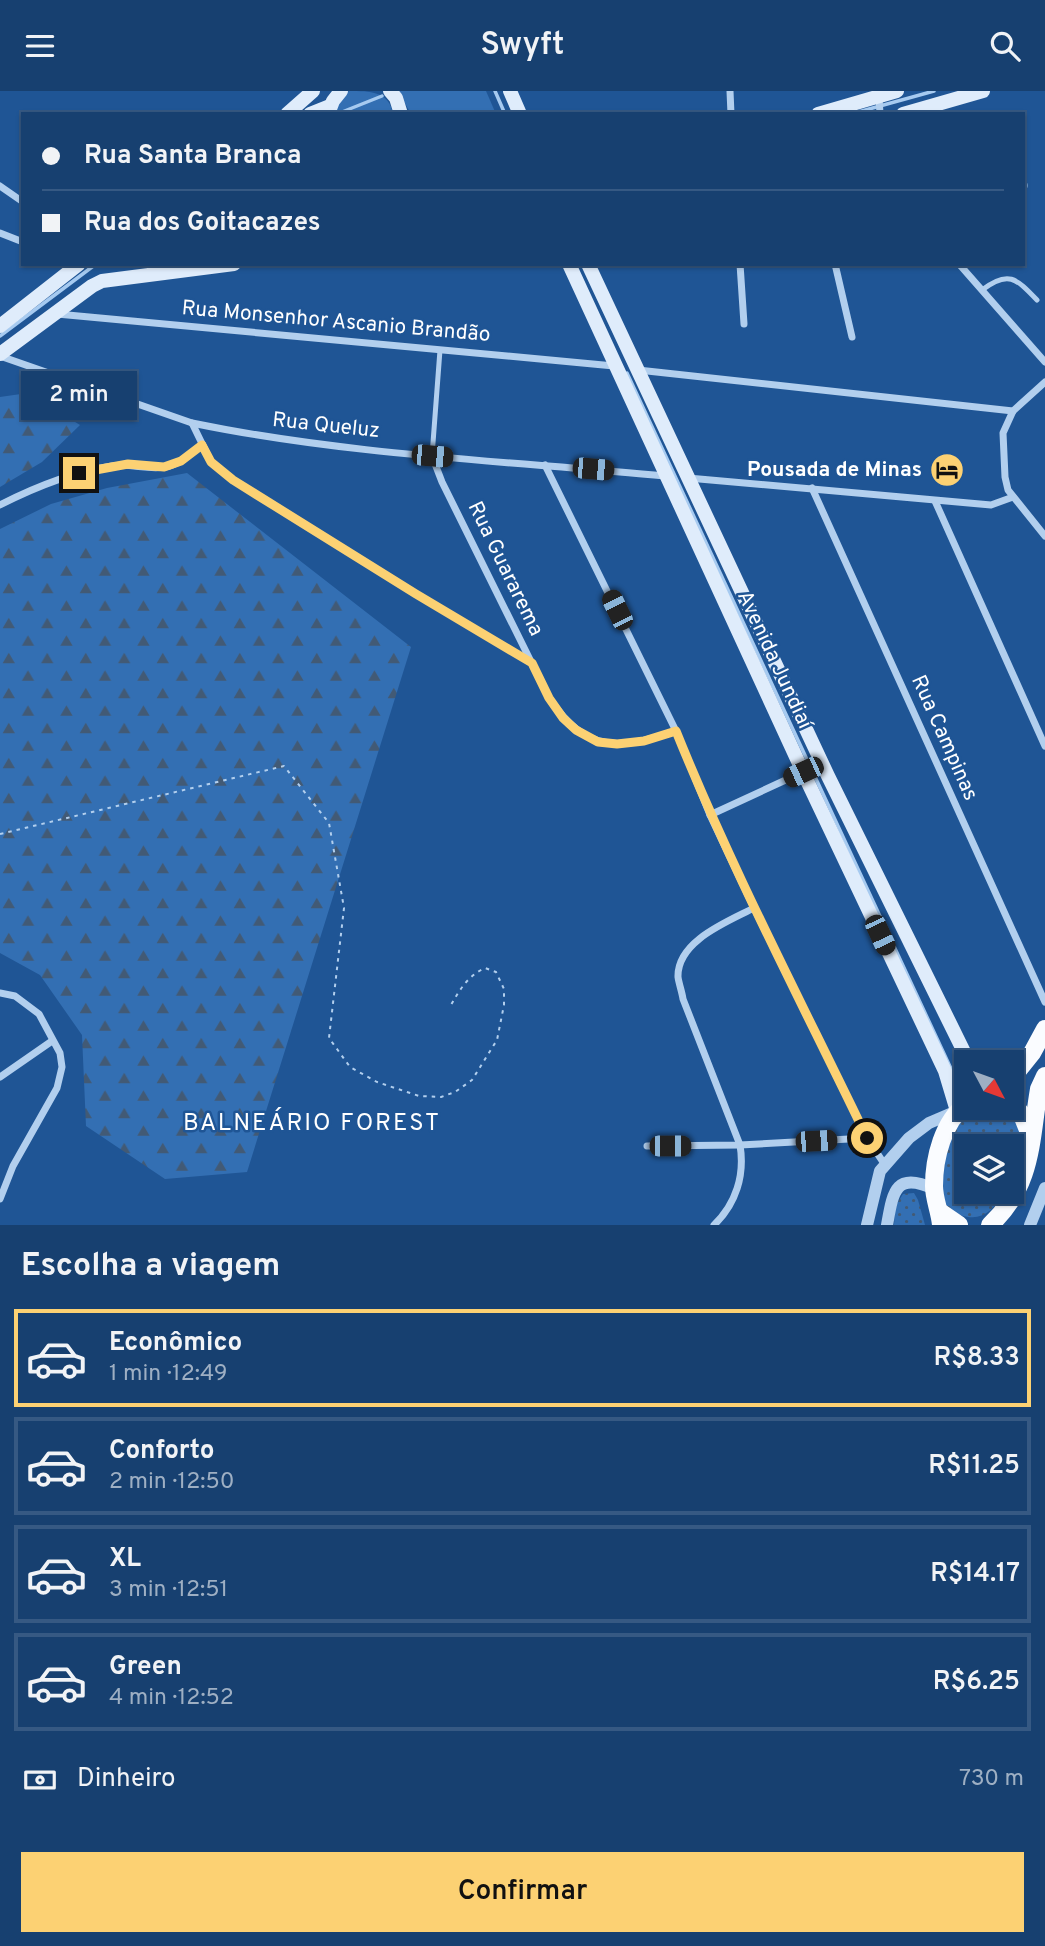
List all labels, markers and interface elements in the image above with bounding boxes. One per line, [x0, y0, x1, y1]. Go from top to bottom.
text: Swyft [481, 26, 564, 66]
icon: menu [21, 27, 59, 65]
icon: search [986, 27, 1024, 65]
text: Rua Santa Branca [84, 140, 302, 173]
text: Rua dos Goitacazes [84, 207, 321, 240]
street label: Rua Monsenhor Ascanio Brandão [181, 295, 491, 349]
callout: 2 min [21, 371, 137, 421]
text: 2 min [49, 381, 109, 410]
street label: Rua Queluz [271, 407, 381, 445]
car [411, 444, 454, 468]
hotel icon: Pousada de Minas [928, 451, 966, 489]
route end [63, 457, 95, 489]
car [572, 457, 615, 481]
place label: Pousada de Minas [747, 457, 922, 484]
street label: Rua Guararema [461, 497, 549, 641]
car [599, 587, 636, 633]
street label: Avenida Jundiaí [730, 587, 819, 735]
street label: Rua Campinas [904, 671, 984, 805]
car [780, 754, 827, 790]
car [862, 912, 899, 958]
north arrow [954, 1050, 1024, 1120]
map controls [954, 1050, 1024, 1204]
district label: BALNEÁRIO FOREST [183, 1107, 441, 1139]
route start [851, 1122, 883, 1154]
car [795, 1129, 838, 1153]
button: layers [954, 1134, 1024, 1204]
car [650, 1136, 692, 1157]
text: Escolha a viagem [21, 1247, 280, 1287]
icon: car [25, 1327, 88, 1390]
text: Econômico [109, 1327, 242, 1360]
text: R$8.33 [934, 1342, 1020, 1375]
text: 1 min · 12:49 [109, 1360, 228, 1389]
icon: car [25, 1435, 88, 1498]
text: Conforto [109, 1435, 215, 1468]
text: R$11.25 [928, 1450, 1020, 1483]
text: 2 min · 12:50 [109, 1468, 234, 1497]
icon: car [25, 1543, 88, 1606]
text: XL [109, 1543, 141, 1576]
text: R$14.17 [930, 1558, 1020, 1591]
text: 3 min · 12:51 [109, 1576, 228, 1605]
icon: car [25, 1651, 88, 1714]
text: Green [109, 1651, 182, 1684]
text: R$6.25 [933, 1666, 1020, 1699]
text: 4 min · 12:52 [109, 1684, 234, 1713]
icon: cash [21, 1761, 59, 1799]
text: Dinheiro [77, 1763, 176, 1796]
text: 730 m [959, 1765, 1024, 1794]
button: Confirmar [21, 1852, 1024, 1932]

